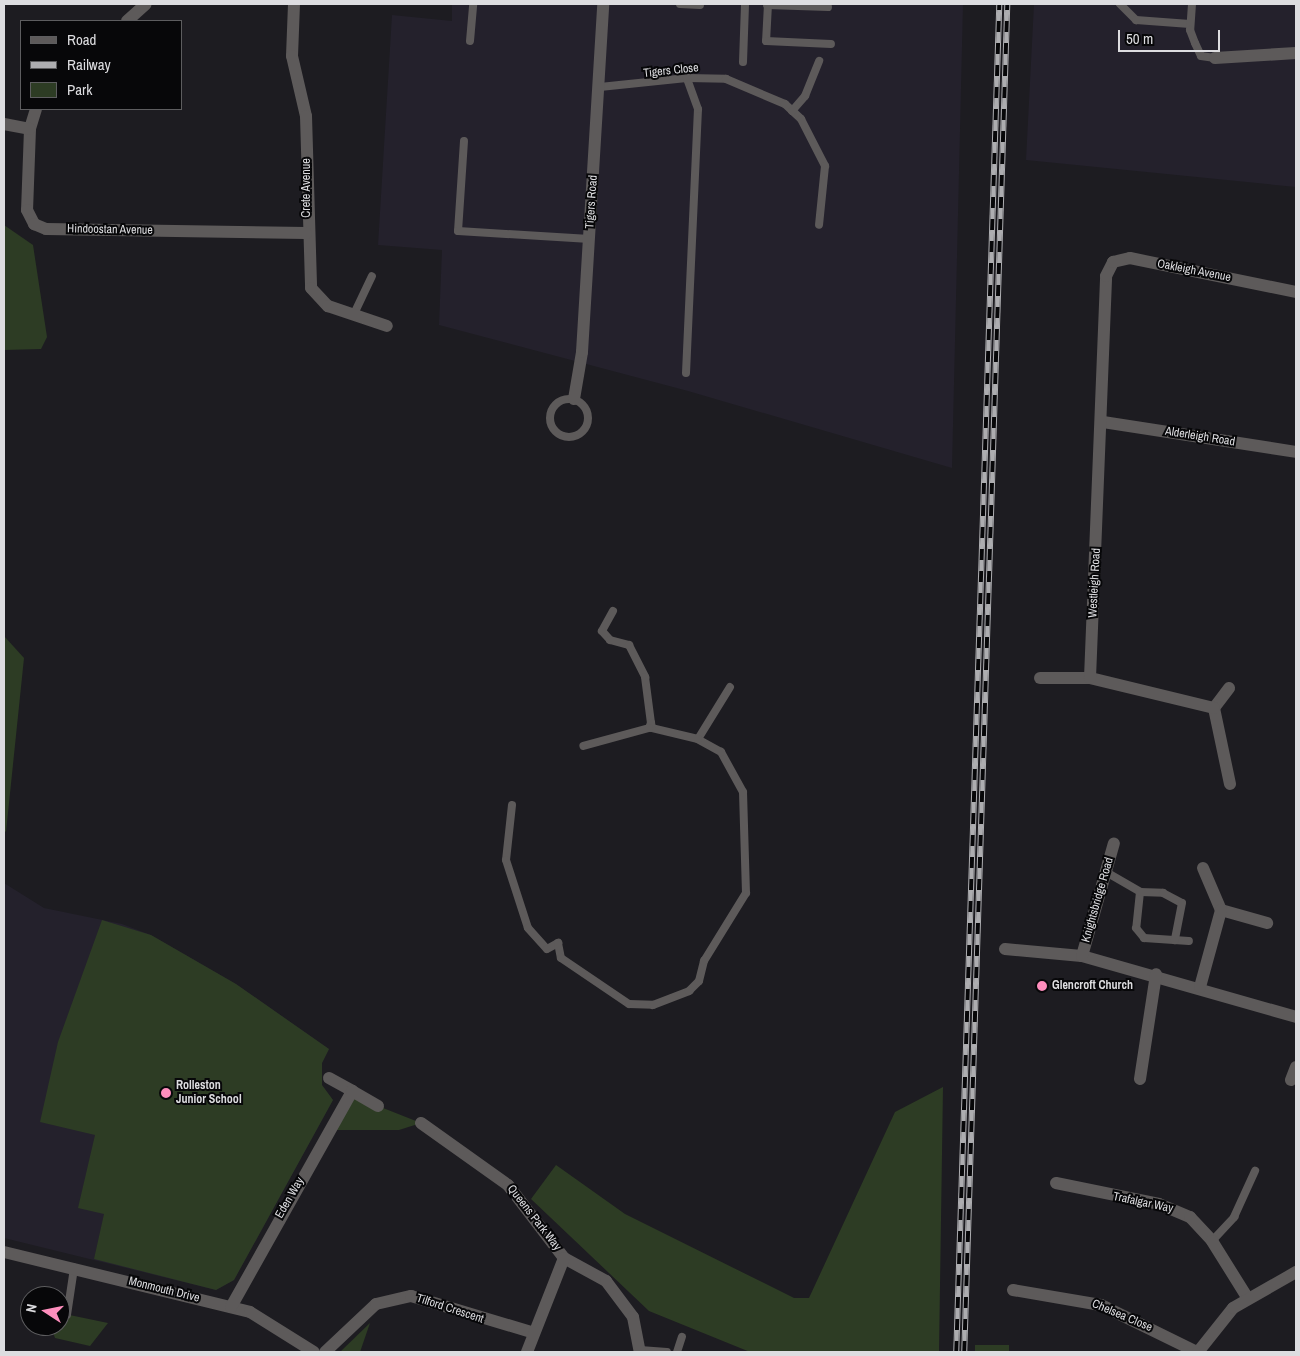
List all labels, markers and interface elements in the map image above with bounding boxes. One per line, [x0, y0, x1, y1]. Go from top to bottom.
legend [20, 20, 182, 110]
scale bar [1120, 20, 1222, 52]
text: 50 m [1126, 28, 1153, 49]
text: Road [67, 29, 96, 50]
text: Railway [67, 54, 111, 75]
street label: Tigers Close [643, 61, 699, 81]
text: Park [67, 79, 92, 100]
street label: Crete Avenue [300, 158, 314, 218]
street label: Tigers Road [583, 175, 601, 229]
street label: Hindoostan Avenue [67, 222, 153, 238]
street label: Oakleigh Avenue [1156, 257, 1232, 285]
street label: Alderleigh Road [1164, 424, 1236, 450]
street label: Westleigh Road [1086, 548, 1104, 618]
street label: Knightsbridge Road [1079, 856, 1117, 944]
place label: Glencroft Church [1052, 979, 1133, 993]
marker: Glencroft Church [1036, 980, 1048, 992]
place label: Rolleston Junior School [176, 1079, 242, 1107]
marker: Rolleston Junior School [160, 1087, 172, 1099]
street label: Eden Way [273, 1175, 307, 1221]
street label: Queens Park Way [504, 1182, 564, 1254]
street label: Trafalgar Way [1112, 1190, 1174, 1216]
street label: Monmouth Drive [127, 1274, 201, 1306]
north arrow [20, 1286, 70, 1336]
street label: Tilford Crescent [415, 1291, 485, 1327]
street label: Chelsea Close [1090, 1297, 1154, 1335]
text: N [22, 1303, 41, 1314]

